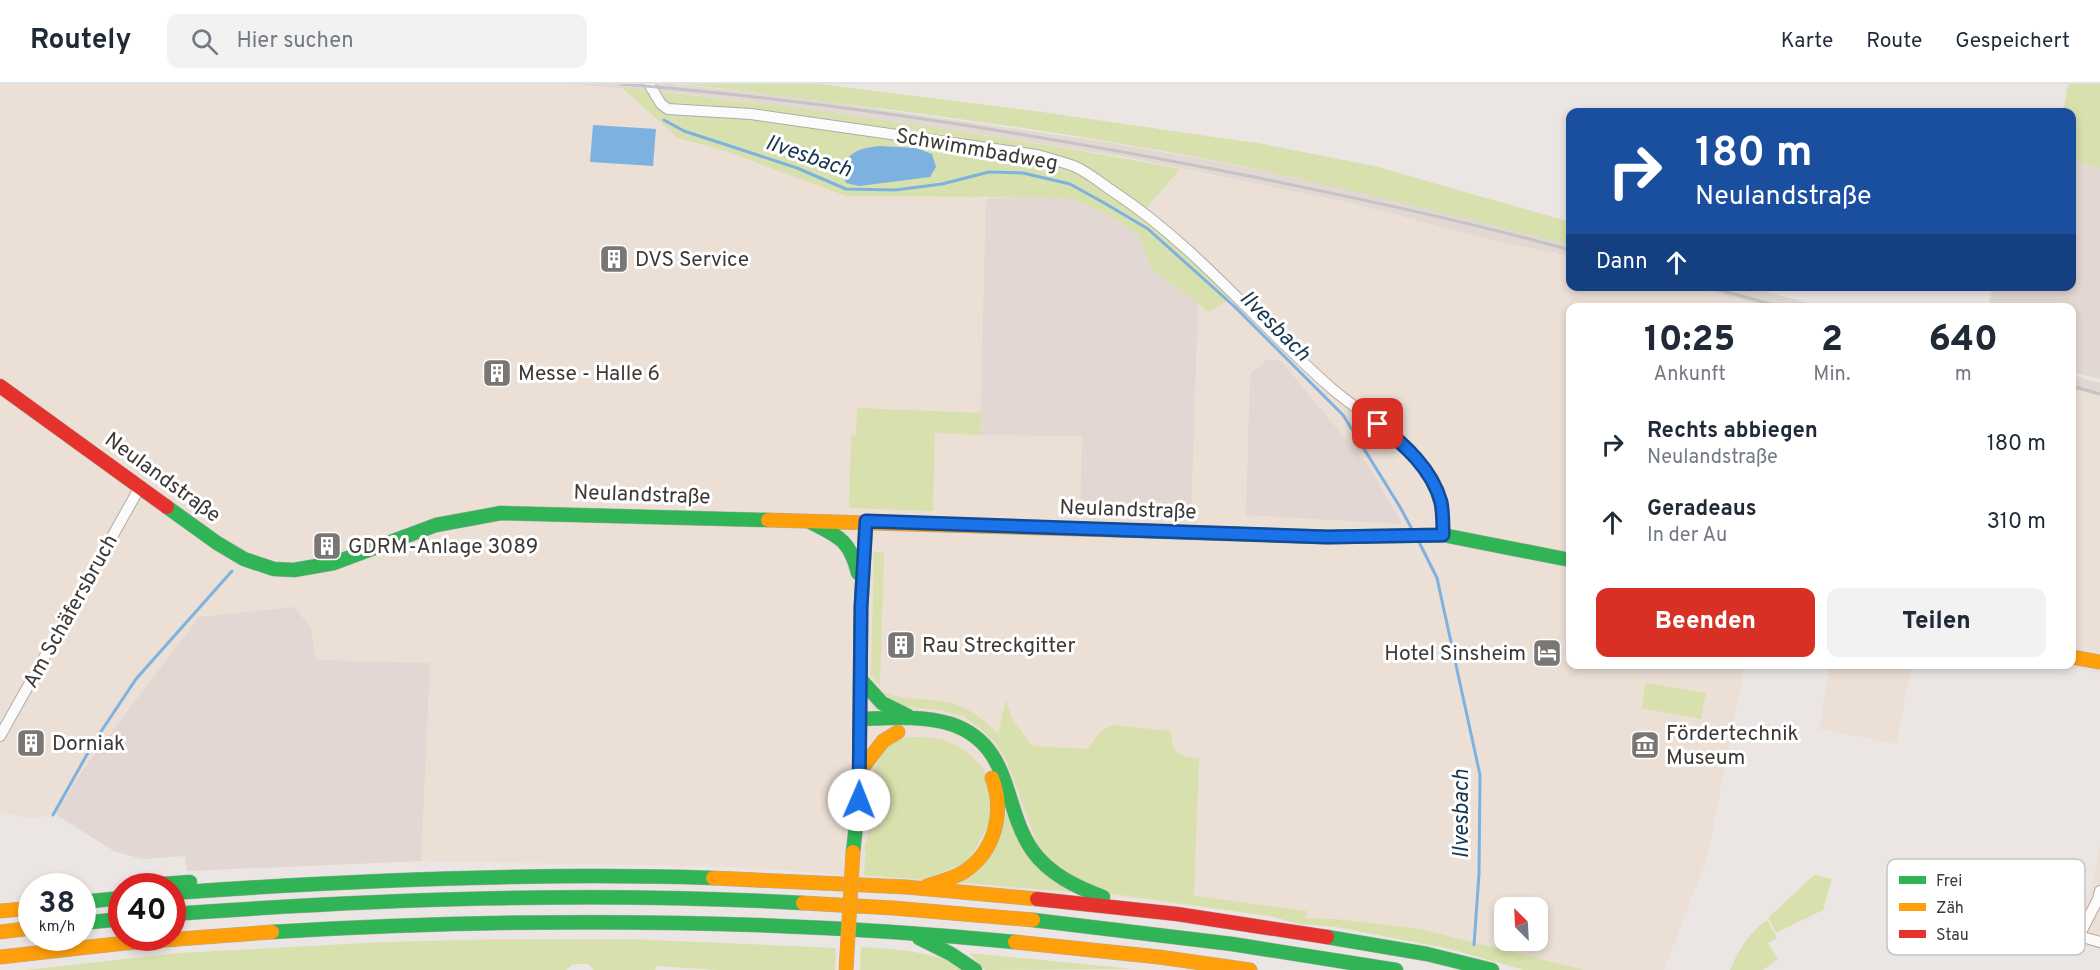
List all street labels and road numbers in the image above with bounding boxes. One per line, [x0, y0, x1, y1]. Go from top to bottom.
street label: Schwimmbadweg [894, 123, 1060, 178]
street label: Neulandstraße [99, 427, 226, 529]
street label: Neulandstraße [573, 480, 711, 511]
street label: Neulandstraße [1059, 495, 1197, 526]
street label: Am Schäfersbruch [18, 530, 125, 694]

